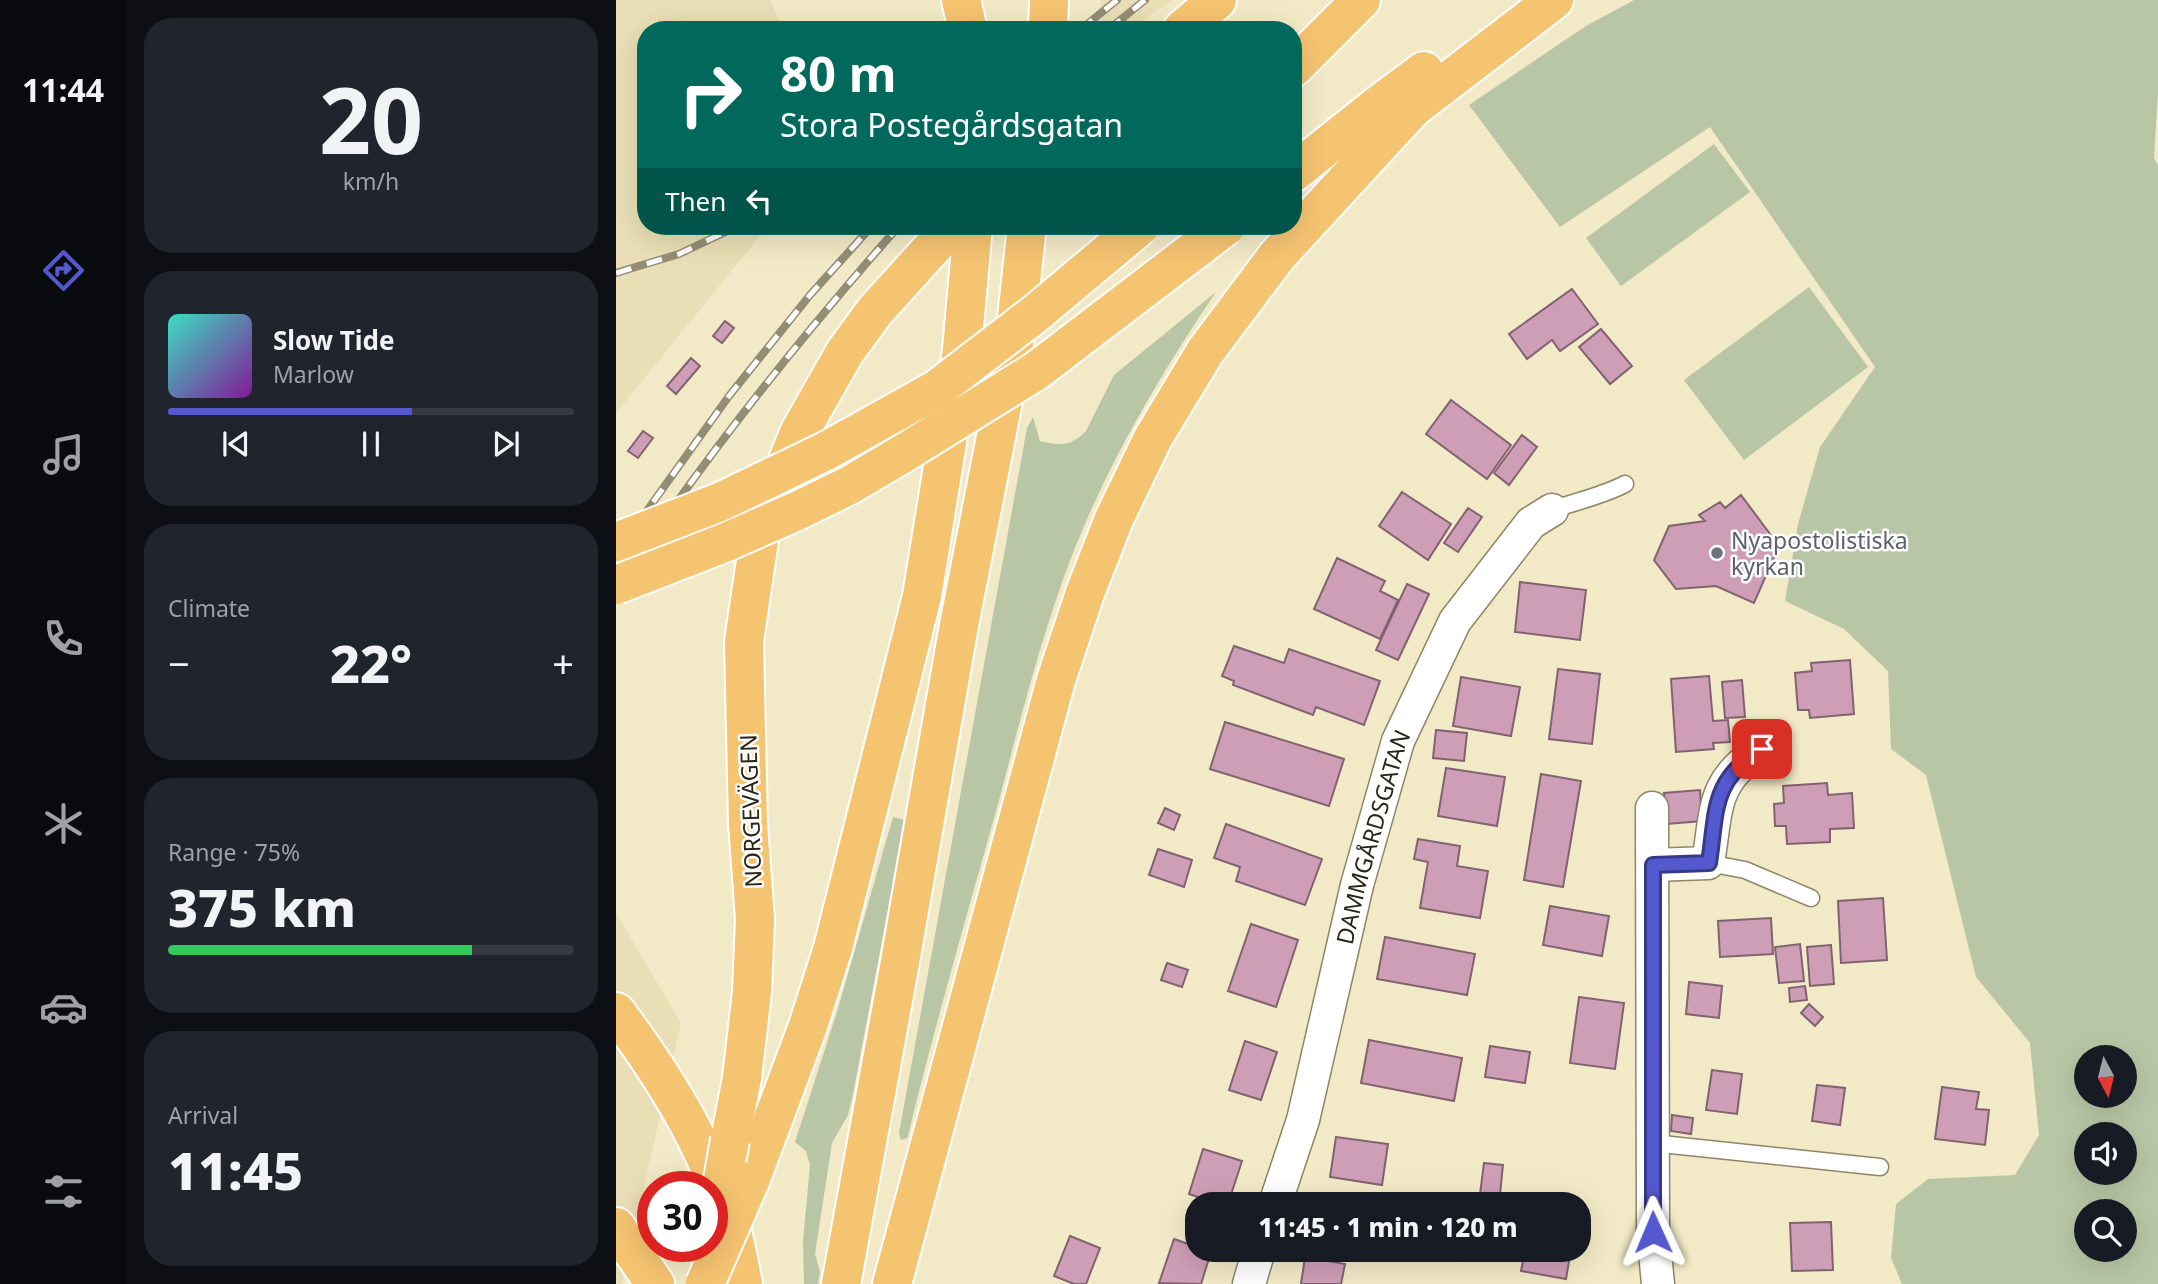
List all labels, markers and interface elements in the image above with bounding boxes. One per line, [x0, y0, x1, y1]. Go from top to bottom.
text: 80 m [780, 40, 897, 106]
icon: right [665, 49, 756, 140]
text: 20 [319, 57, 423, 181]
text: 11:44 [22, 68, 104, 111]
text: Stora Postegårdsgatan [780, 103, 1123, 146]
text: km/h [343, 165, 399, 197]
icon: left [740, 182, 778, 220]
text: Then [665, 183, 726, 219]
icon: directions [39, 246, 88, 295]
text: Slow Tide [273, 322, 395, 358]
text: Marlow [273, 358, 354, 390]
icon: previous [217, 425, 255, 463]
icon: pause [352, 425, 390, 463]
icon: next [487, 425, 525, 463]
icon: music [39, 430, 88, 479]
place label: Nyapostolistiska kyrkan [1731, 524, 1908, 582]
marker: Nyapostolistiska kyrkan [1709, 545, 1725, 561]
text: Climate [168, 592, 250, 624]
icon: phone [39, 614, 88, 663]
text: 22° [330, 627, 412, 698]
text: − [168, 637, 190, 689]
text: + [552, 637, 574, 689]
pin [1732, 719, 1792, 779]
street label: DAMMGÅRDSGATAN [1328, 724, 1417, 947]
icon: arrive [1743, 730, 1781, 768]
street label: NORGEVÄGEN [731, 734, 769, 888]
icon: climate [39, 799, 88, 848]
text: Range · 75% [168, 836, 300, 868]
text: 375 km [168, 871, 356, 942]
icon: car [39, 983, 88, 1032]
north arrow [2074, 1045, 2137, 1108]
map controls [2074, 1045, 2137, 1262]
text: Arrival [168, 1099, 238, 1131]
button: sound [2074, 1122, 2137, 1185]
text: 11:45 [168, 1134, 303, 1205]
icon: filters [39, 1167, 88, 1216]
speed limit sign: 30 [637, 1171, 728, 1262]
position arrow [1616, 1195, 1690, 1269]
button: search [2074, 1199, 2137, 1262]
text: 11:45 · 1 min · 120 m [1258, 1209, 1518, 1245]

